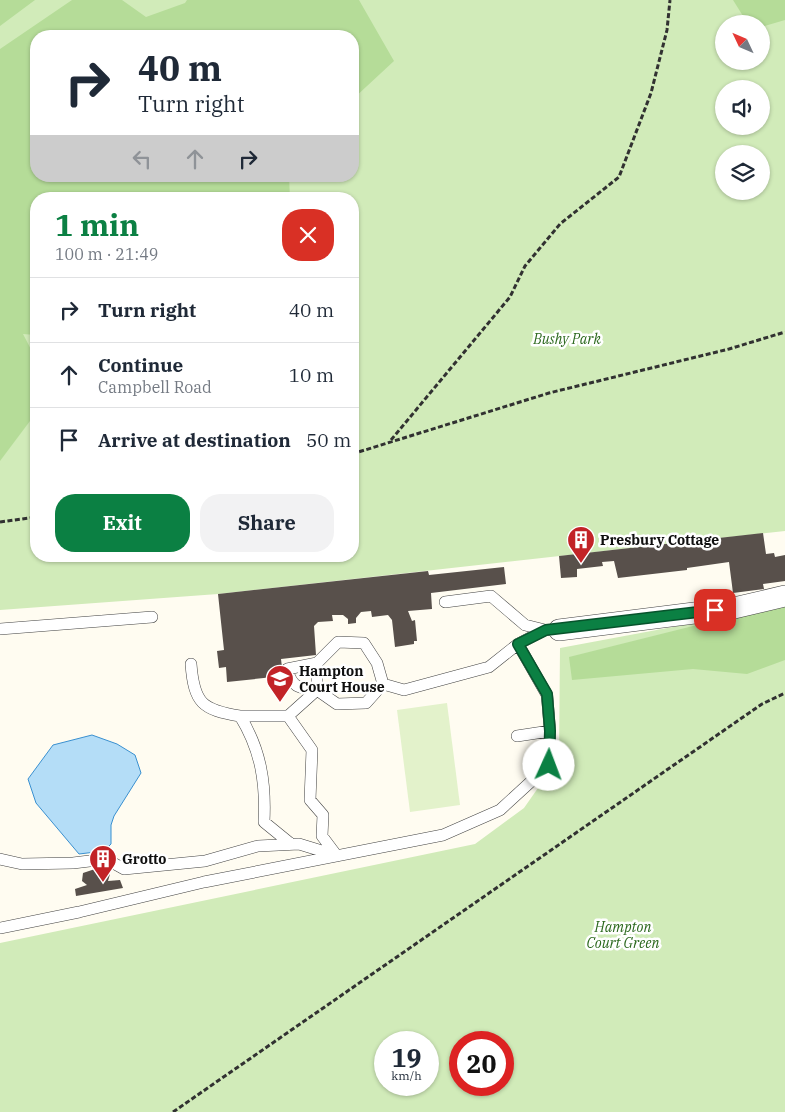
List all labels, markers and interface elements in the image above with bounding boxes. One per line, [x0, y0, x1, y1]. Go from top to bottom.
north arrow [715, 15, 770, 70]
map controls [715, 15, 770, 200]
text: 40 m [138, 45, 222, 91]
icon: right [55, 50, 120, 115]
button: sound [715, 80, 770, 135]
text: Turn right [138, 89, 245, 118]
icon: left [128, 145, 156, 173]
icon: ahead [181, 145, 209, 173]
icon: right [234, 145, 262, 173]
button: layers [715, 145, 770, 200]
text: 1 min [55, 205, 139, 244]
button: close [282, 209, 334, 261]
text: 100 m · 21:49 [55, 244, 158, 264]
icon: right [55, 296, 83, 324]
text: Turn right [98, 298, 196, 322]
text: 40 m [289, 298, 334, 322]
park label: Bushy Park [532, 330, 601, 348]
text: Continue [98, 353, 183, 377]
icon: ahead [55, 361, 83, 389]
text: 10 m [289, 363, 334, 387]
text: Campbell Road [98, 377, 212, 397]
icon: arrive [55, 426, 83, 454]
text: Arrive at destination [98, 428, 291, 452]
text: 50 m [306, 428, 351, 452]
button: Exit [55, 494, 190, 552]
button: Share [200, 494, 334, 552]
building icon: Presbury Cottage [566, 525, 596, 564]
place label: Presbury Cottage [600, 531, 719, 549]
pin [694, 589, 736, 631]
icon: arrive [701, 596, 729, 624]
place label: Hampton Court House [299, 662, 385, 696]
school or university icon: Hampton Court House [265, 664, 295, 703]
position arrow [522, 738, 574, 790]
building icon: Grotto [88, 844, 118, 883]
place label: Grotto [122, 850, 167, 868]
park label: Hampton Court Green [587, 918, 659, 952]
speed limit sign: 20 [449, 1031, 514, 1096]
text: 19 [391, 1041, 422, 1074]
text: km/h [391, 1068, 422, 1083]

